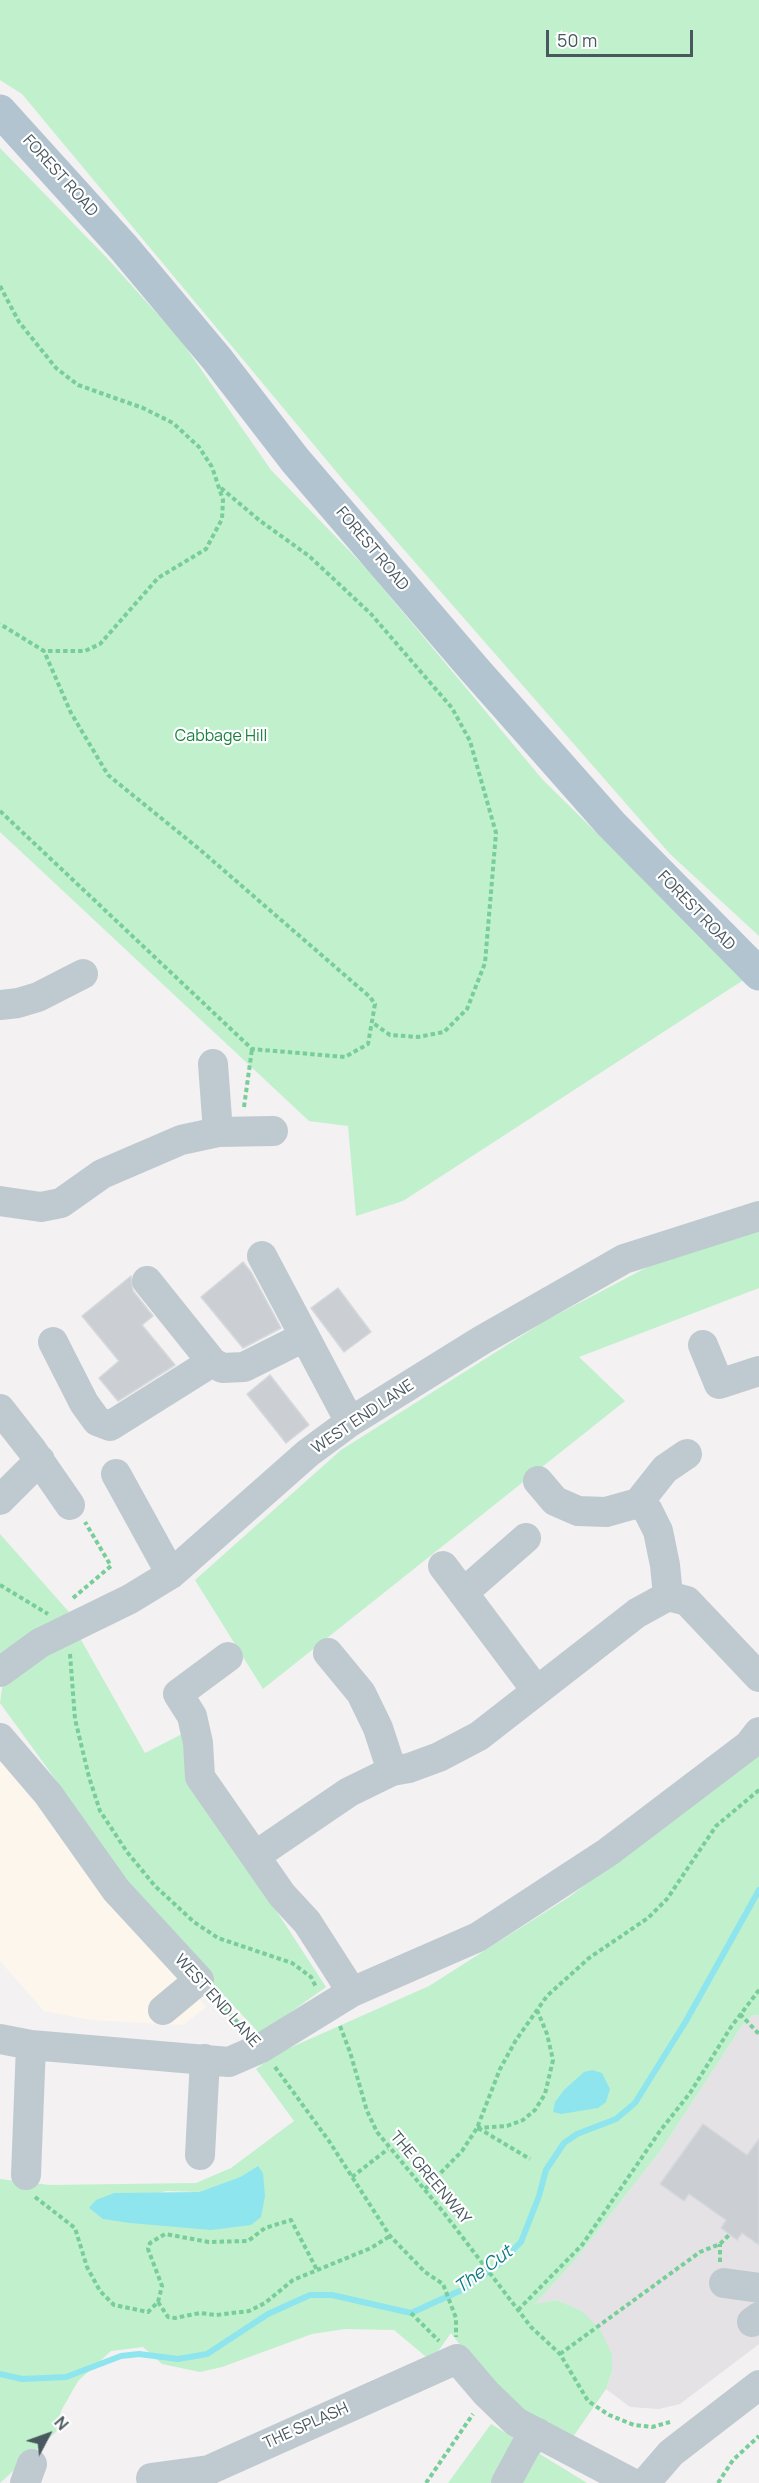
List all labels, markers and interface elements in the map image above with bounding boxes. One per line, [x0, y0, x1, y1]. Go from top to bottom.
scale bar [549, 18, 696, 56]
text: 50 m [557, 28, 597, 52]
street label: FOREST ROAD [18, 131, 102, 221]
street label: FOREST ROAD [331, 503, 413, 595]
park label: Cabbage Hill [175, 727, 267, 747]
street label: FOREST ROAD [653, 867, 739, 955]
street label: WEST END LANE [308, 1376, 418, 1458]
street label: WEST END LANE [170, 1950, 264, 2052]
street label: THE GREENWAY [386, 2128, 474, 2228]
water label: The Cut [451, 2241, 517, 2299]
street label: THE SPLASH [260, 2399, 352, 2453]
north arrow [18, 2405, 78, 2465]
text: N [50, 2412, 74, 2435]

